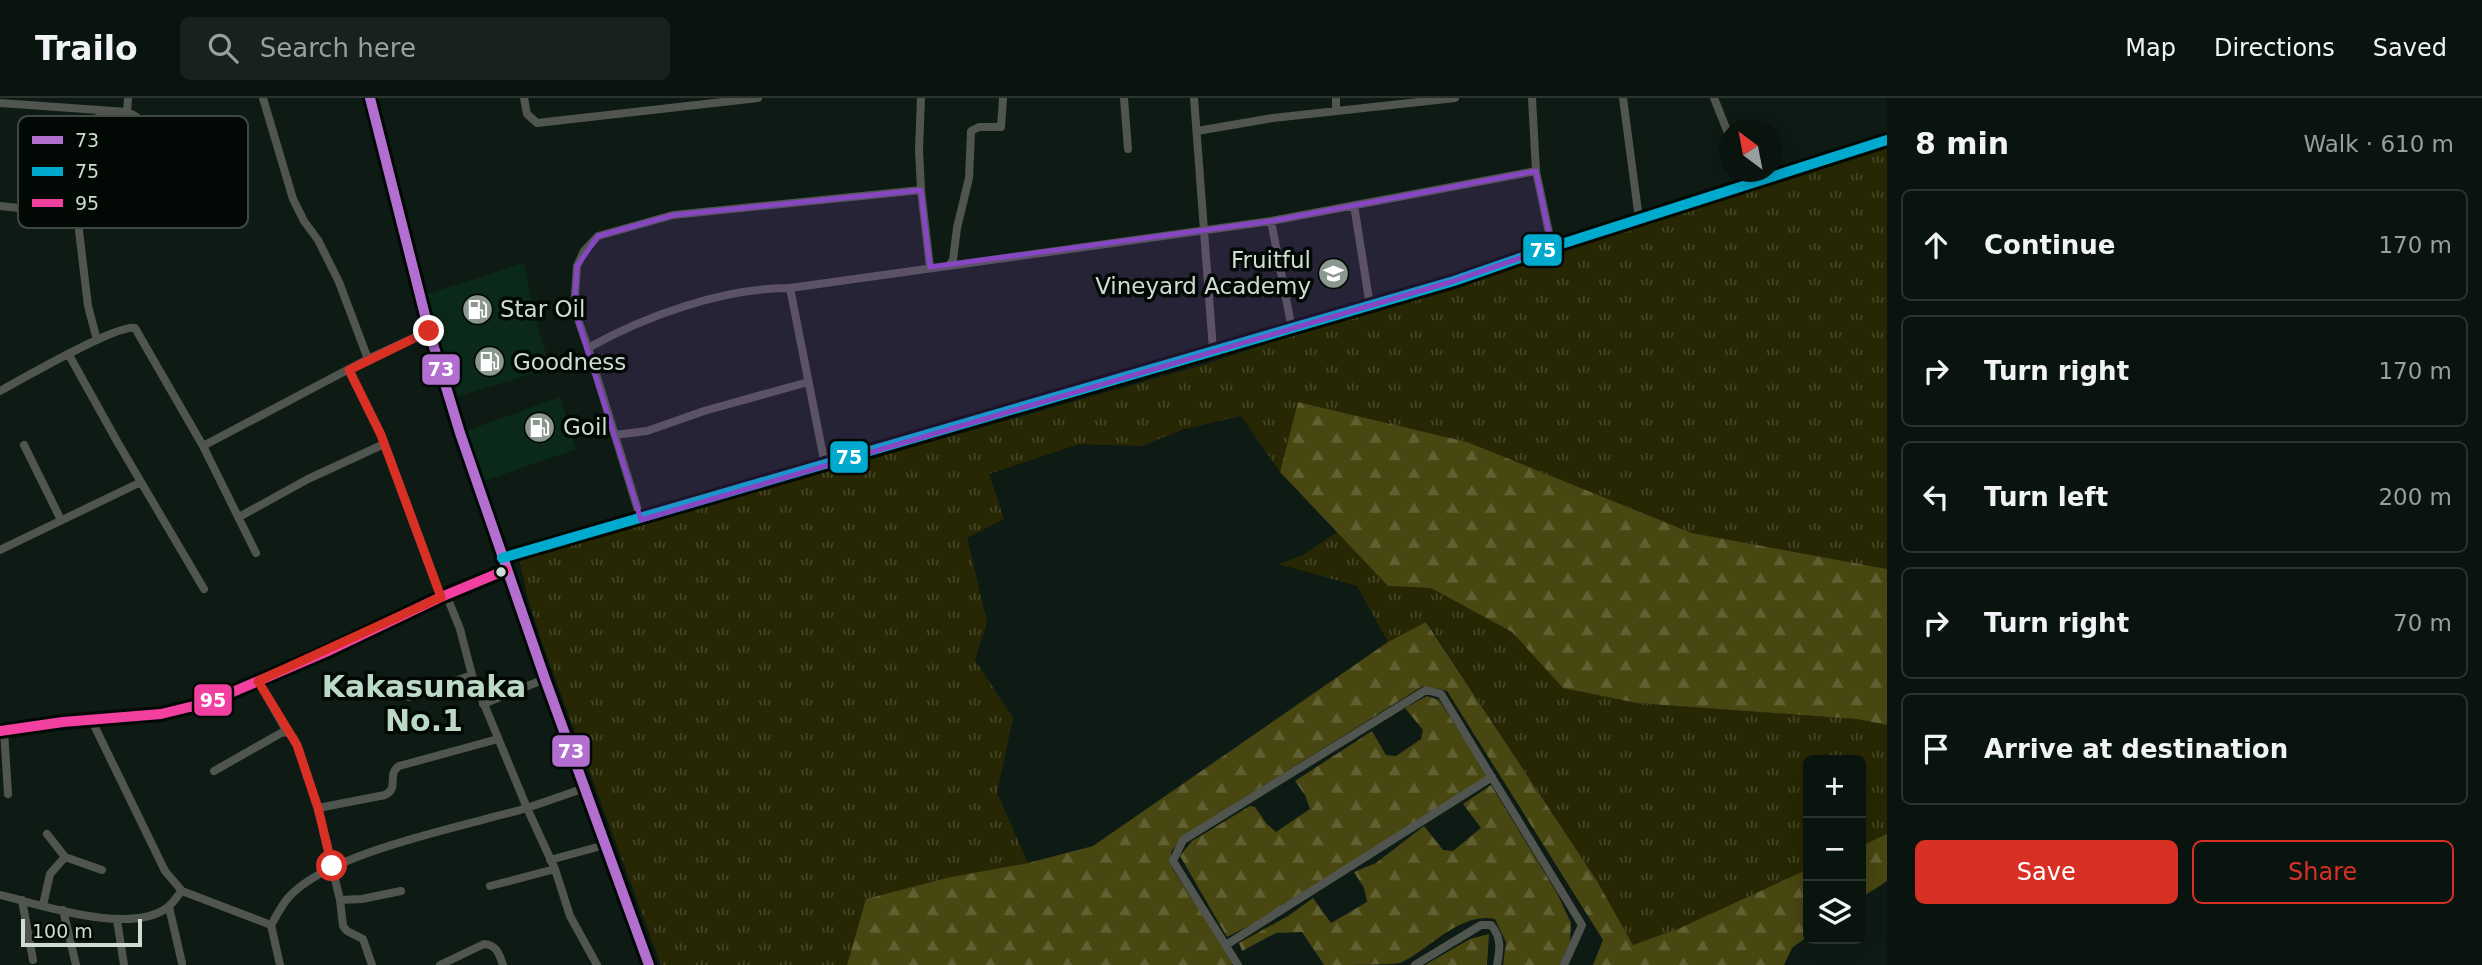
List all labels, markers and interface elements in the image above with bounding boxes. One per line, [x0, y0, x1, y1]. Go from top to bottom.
search box [180, 17, 670, 80]
text: Trailo [35, 29, 138, 68]
icon: search [204, 29, 242, 67]
text: Search here [260, 33, 416, 63]
text: Map [2125, 34, 2176, 62]
text: Directions [2214, 34, 2335, 62]
text: Saved [2373, 34, 2447, 62]
legend [18, 116, 248, 228]
north arrow [1719, 119, 1782, 182]
text: 8 min [1915, 126, 2009, 161]
text: 73 [75, 129, 99, 151]
text: Walk · 610 m [2303, 131, 2454, 157]
text: 75 [75, 160, 99, 182]
text: 95 [75, 192, 99, 214]
icon: ahead [1917, 226, 1955, 264]
text: Continue [1984, 230, 2115, 260]
text: 170 m [2378, 232, 2452, 258]
line badge: 75 [1522, 233, 1563, 267]
text: 75 [1530, 239, 1556, 261]
place label: Fruitful Vineyard Academy [1095, 247, 1311, 299]
school or university icon: Fruitful Vineyard Academy [1317, 256, 1351, 290]
fuel station icon: Star Oil [460, 292, 494, 326]
place label: Star Oil [500, 296, 585, 322]
route end [413, 315, 444, 346]
fuel station icon: Goodness [473, 345, 507, 379]
place label: Goodness [513, 349, 626, 375]
icon: right [1917, 352, 1955, 390]
line badge: 73 [421, 353, 461, 386]
text: Turn right [1984, 356, 2129, 386]
text: 73 [428, 358, 454, 380]
text: 170 m [2378, 358, 2452, 384]
fuel station icon: Goil [523, 410, 557, 444]
place label: Goil [563, 414, 608, 440]
line badge: 75 [829, 440, 869, 474]
text: 75 [836, 446, 862, 468]
icon: left [1917, 478, 1955, 516]
text: Turn left [1984, 482, 2108, 512]
text: 200 m [2378, 484, 2452, 510]
unlabelled marker [494, 565, 508, 579]
icon: right [1917, 604, 1955, 642]
text: Turn right [1984, 608, 2129, 638]
text: 70 m [2393, 610, 2452, 636]
district label: Kakasunaka No.1 [322, 669, 526, 738]
line badge: 95 [193, 683, 233, 717]
text: 95 [200, 689, 226, 711]
icon: arrive [1917, 730, 1955, 768]
line badge: 73 [551, 734, 591, 768]
text: Arrive at destination [1984, 734, 2288, 764]
text: 73 [558, 740, 584, 762]
map controls [1803, 755, 1866, 944]
button: + [1803, 755, 1866, 818]
button: − [1803, 818, 1866, 881]
button: Save [1915, 840, 2178, 904]
button: Share [2192, 840, 2454, 904]
route start [316, 850, 347, 881]
button: layers [1803, 881, 1866, 944]
scale bar [21, 916, 142, 948]
text: 100 m [32, 920, 93, 942]

